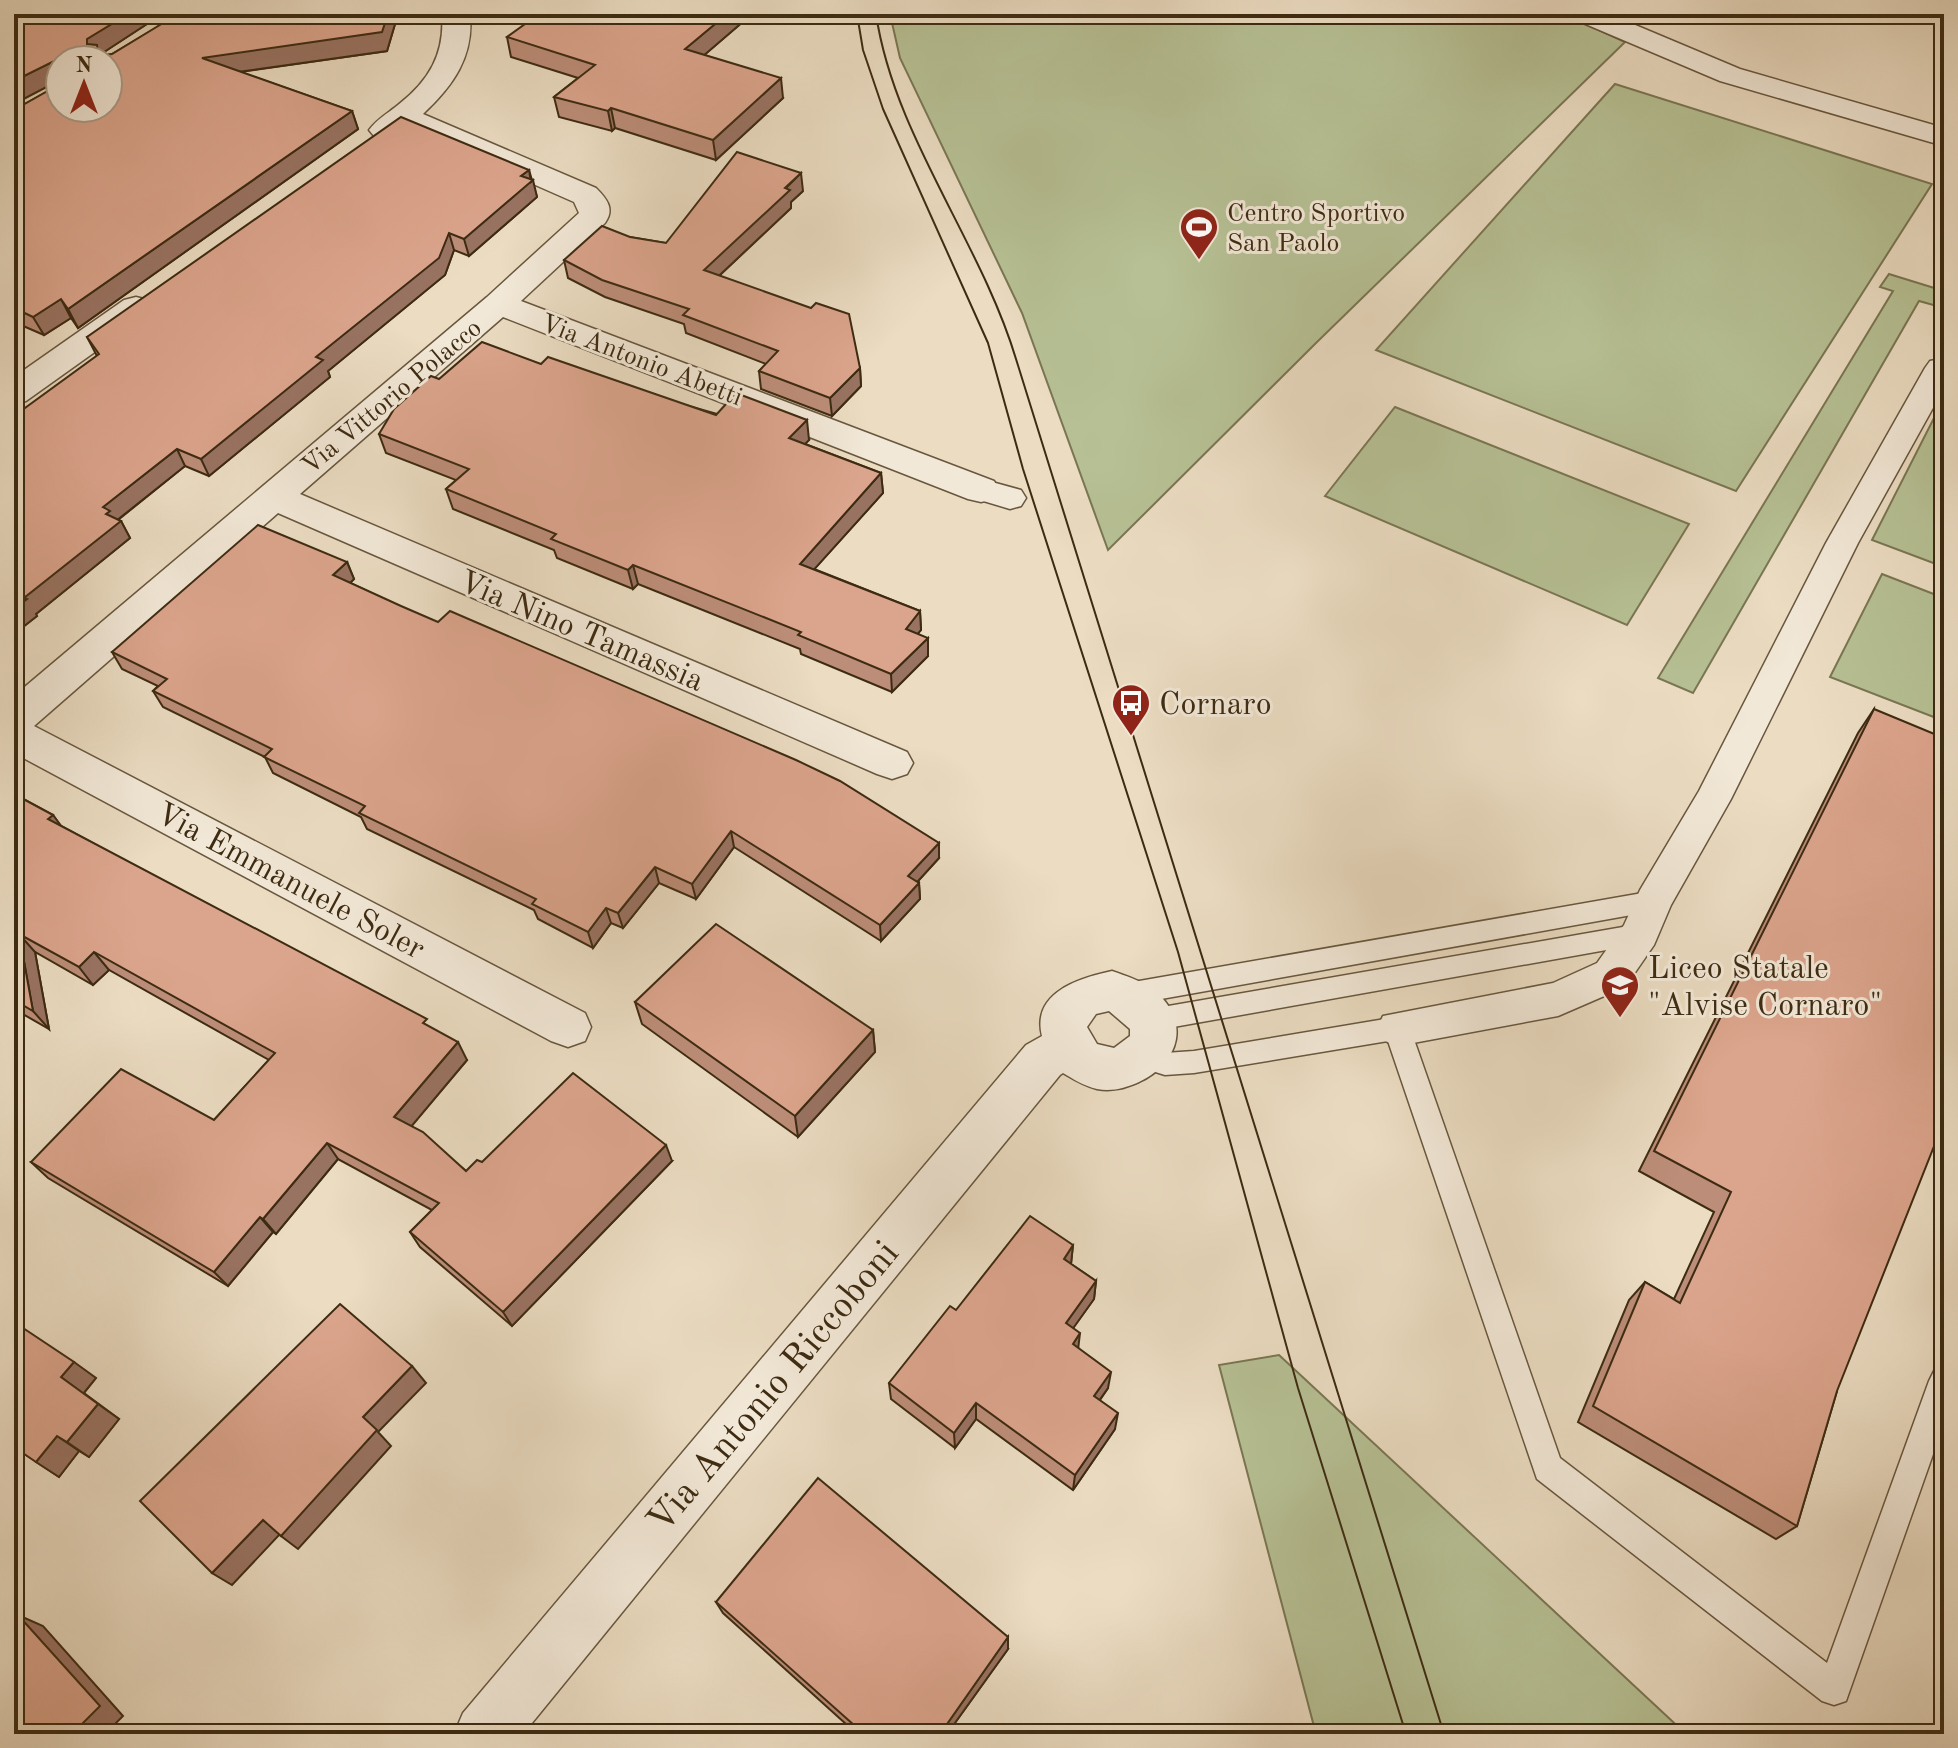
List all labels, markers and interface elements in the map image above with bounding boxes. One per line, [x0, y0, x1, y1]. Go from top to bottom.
north arrow [44, 44, 124, 124]
text: N [76, 55, 93, 77]
place label: Centro Sportivo San Paolo [1227, 201, 1405, 257]
sports icon: Centro Sportivo San Paolo [1178, 206, 1220, 261]
street label: Via Antonio Abetti [537, 310, 746, 411]
street label: Via Vittorio Polacco [298, 315, 487, 480]
street label: Via Nino Tamassia [454, 567, 708, 699]
bus stop icon: Cornaro [1110, 682, 1152, 737]
place label: Cornaro [1159, 690, 1272, 722]
street label: Via Emmanuele Soler [150, 798, 429, 967]
place label: Liceo Statale "Alvise Cornaro" [1648, 954, 1882, 1023]
school or university icon: Liceo Statale "Alvise Cornaro" [1599, 964, 1641, 1019]
street label: Via Antonio Riccoboni [642, 1235, 907, 1541]

